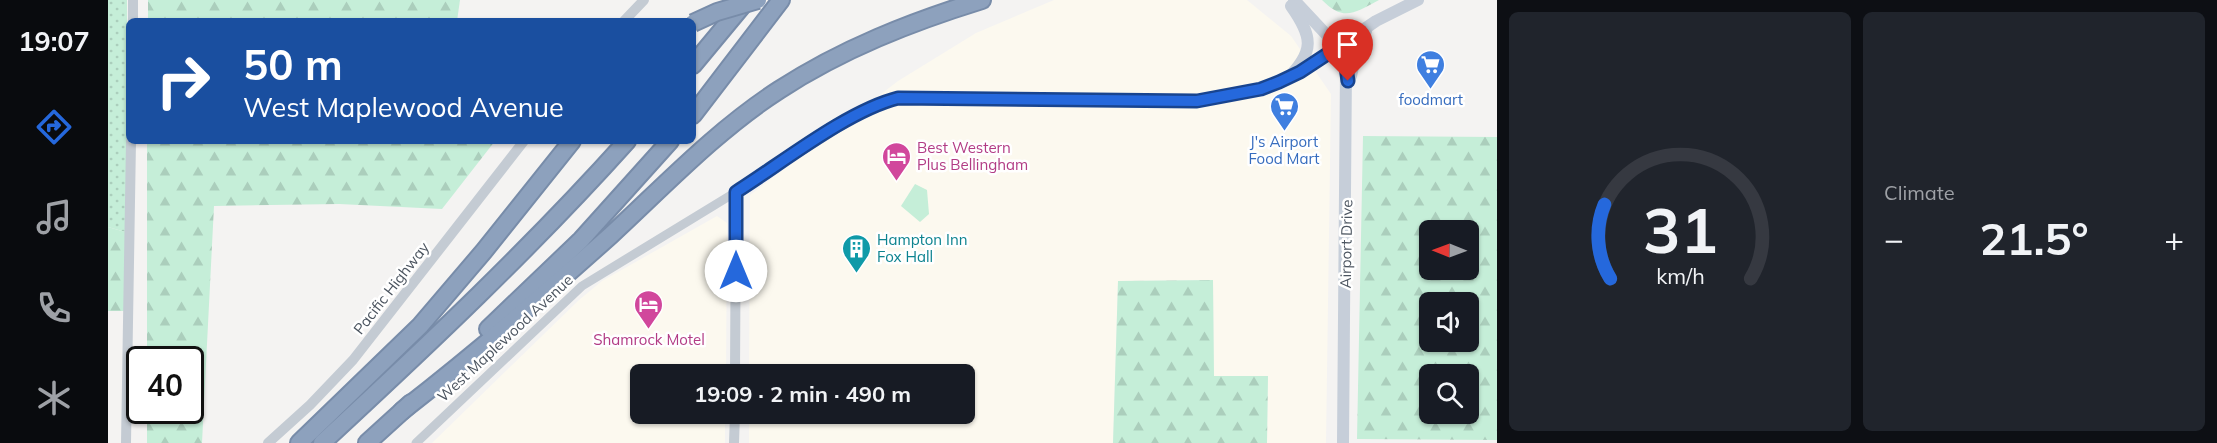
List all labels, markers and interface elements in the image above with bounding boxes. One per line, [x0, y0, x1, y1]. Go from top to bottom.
pin [1322, 19, 1373, 81]
text: 19:07 [18, 24, 90, 58]
icon: arrive [1331, 28, 1364, 61]
text: 50 m [243, 38, 343, 91]
icon: right [144, 42, 222, 120]
supermarket icon: foodmart [1415, 48, 1447, 90]
text: West Maplewood Avenue [243, 90, 564, 124]
supermarket icon: J's Airport Food Mart [1268, 90, 1300, 132]
place label: foodmart [1399, 90, 1463, 109]
icon: directions [33, 106, 75, 148]
place label: J's Airport Food Mart [1248, 132, 1320, 168]
place label: Best Western Plus Bellingham [917, 138, 1028, 174]
hotel icon: Best Western Plus Bellingham [880, 140, 912, 182]
text: Climate [1884, 180, 1955, 205]
text: 31 [1643, 190, 1717, 269]
icon: music [33, 196, 75, 238]
street label: Airport Drive [1336, 199, 1356, 289]
text: 21.5° [1979, 210, 2089, 266]
text: − [1884, 218, 1904, 259]
text: + [2164, 218, 2184, 259]
north arrow [1419, 220, 1479, 280]
map controls [1419, 220, 1479, 424]
place label: Hampton Inn Fox Hall [877, 230, 968, 266]
building icon: Hampton Inn Fox Hall [840, 232, 872, 274]
street label: Pacific Highway [349, 238, 433, 338]
position arrow [704, 239, 768, 303]
text: km/h [1656, 262, 1704, 289]
street label: West Maplewood Avenue [433, 270, 577, 406]
icon: phone [33, 287, 75, 329]
hotel icon: Shamrock Motel [633, 288, 665, 330]
button: sound [1419, 292, 1479, 352]
place label: Shamrock Motel [593, 330, 705, 349]
speed limit sign: 40 [126, 346, 204, 424]
button: search [1419, 364, 1479, 424]
icon: climate [33, 377, 75, 419]
text: 19:09 · 2 min · 490 m [694, 380, 911, 408]

